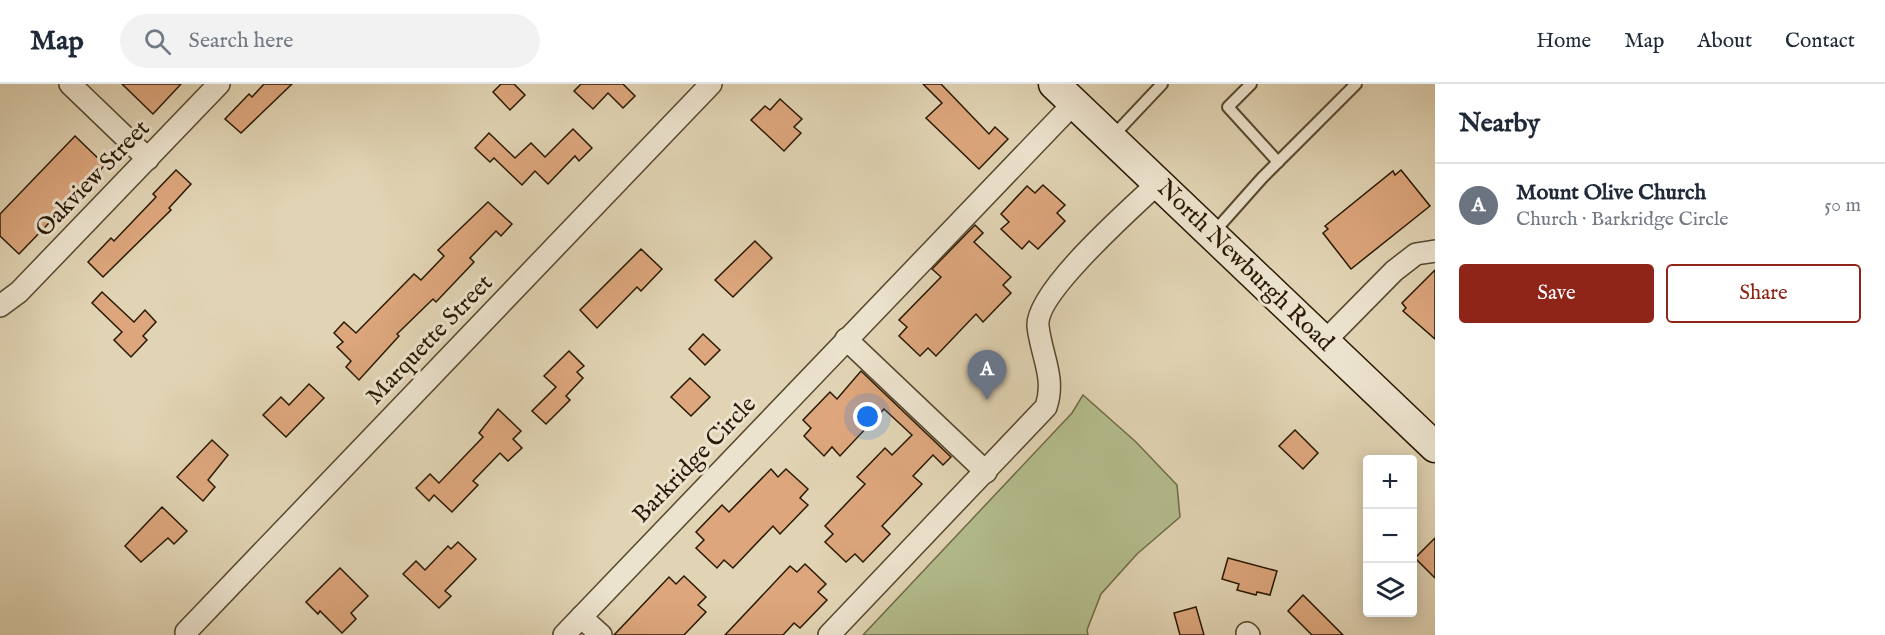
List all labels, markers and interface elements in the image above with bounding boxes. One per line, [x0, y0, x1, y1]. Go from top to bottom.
search box [120, 14, 540, 68]
text: Map [30, 24, 84, 59]
icon: search [141, 25, 174, 58]
text: Search here [189, 27, 293, 55]
text: Home [1536, 28, 1591, 55]
text: Map [1624, 28, 1664, 55]
text: About [1697, 28, 1752, 55]
text: Contact [1785, 28, 1855, 55]
text: Nearby [1459, 107, 1540, 140]
street label: Oakview Street [29, 114, 157, 244]
street label: North Newburgh Road [1150, 174, 1340, 359]
text: Mount Olive Church [1516, 179, 1706, 207]
text: A [1472, 193, 1485, 218]
text: 50 m [1824, 193, 1861, 218]
text: Church · Barkridge Circle [1516, 207, 1728, 232]
button: Save [1459, 264, 1654, 323]
button: Share [1666, 264, 1861, 323]
street label: Marquette Street [360, 268, 500, 412]
pin: A [968, 350, 1006, 400]
street label: Barkridge Circle [627, 390, 763, 530]
your location [853, 402, 882, 431]
map controls [1363, 455, 1417, 617]
button: + [1363, 455, 1417, 509]
button: − [1363, 509, 1417, 563]
button: layers [1363, 563, 1417, 617]

